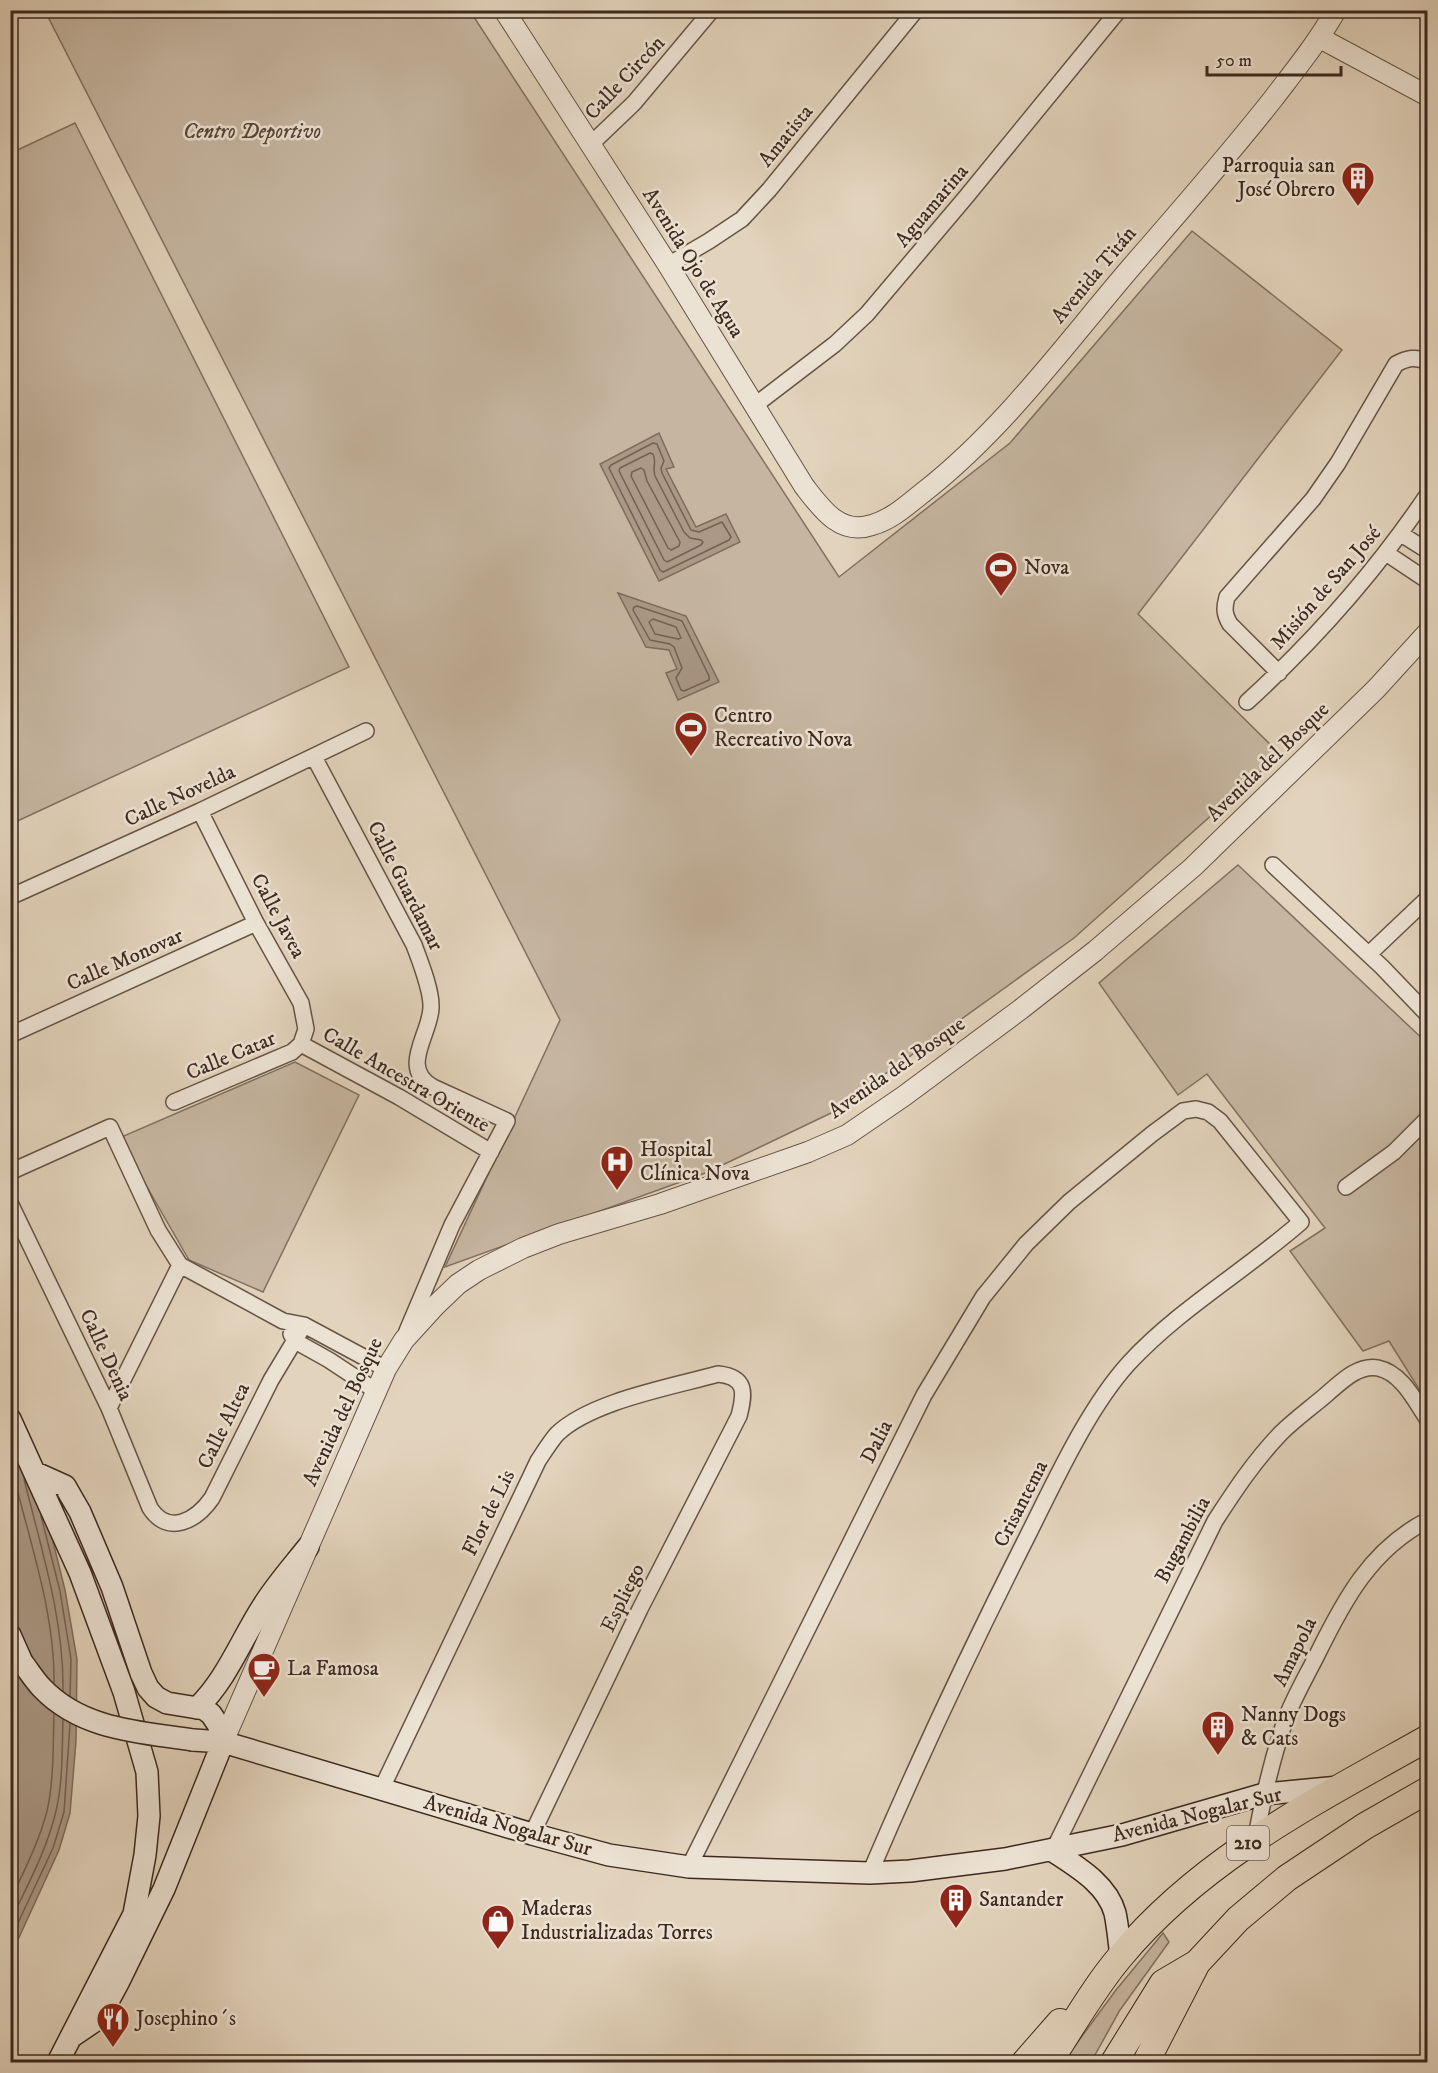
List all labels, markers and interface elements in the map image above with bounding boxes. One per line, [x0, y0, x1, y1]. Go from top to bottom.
street label: Calle Circón [579, 30, 671, 126]
scale bar [1207, 39, 1340, 77]
text: 50 m [1216, 50, 1252, 72]
street label: Amatista [753, 99, 819, 172]
park label: Centro Deportivo [183, 119, 321, 145]
place label: Parroquia san José Obrero [1222, 153, 1335, 203]
street label: Aguamarina [890, 159, 974, 253]
building icon: Parroquia san José Obrero [1340, 160, 1376, 207]
street label: Avenida Ojo de Agua [636, 183, 750, 343]
street label: Avenida Titán [1046, 221, 1142, 329]
street label: Misión de San José [1265, 520, 1387, 655]
sports icon: Nova [983, 550, 1019, 597]
place label: Nova [1024, 555, 1069, 581]
street label: Avenida del Bosque [1201, 697, 1335, 827]
place label: Centro Recreativo Nova [714, 703, 852, 753]
sports icon: Centro Recreativo Nova [673, 710, 709, 757]
street label: Calle Novelda [120, 759, 240, 833]
street label: Calle Guardamar [361, 817, 449, 955]
street label: Calle Javea [245, 869, 311, 963]
street label: Calle Monovar [63, 923, 187, 997]
street label: Avenida del Bosque [824, 1011, 971, 1125]
street label: Calle Ancestra Oriente [318, 1022, 494, 1139]
street label: Calle Catar [182, 1025, 280, 1087]
place label: Hospital Clínica Nova [640, 1137, 750, 1187]
hospital icon: Hospital Clínica Nova [599, 1144, 635, 1191]
street label: Calle Denia [73, 1305, 139, 1405]
street label: Avenida del Bosque [297, 1333, 389, 1490]
street label: Calle Altea [192, 1379, 256, 1473]
street label: Dalia [855, 1416, 899, 1468]
street label: Crisantema [988, 1456, 1054, 1552]
street label: Flor de Lis [457, 1466, 521, 1560]
street label: Bugambilia [1149, 1492, 1217, 1588]
street label: Espliego [595, 1559, 651, 1637]
street label: Amapola [1267, 1613, 1323, 1691]
cafe icon: La Famosa [246, 1651, 282, 1698]
place label: La Famosa [287, 1656, 379, 1682]
place label: Nanny Dogs & Cats [1241, 1702, 1346, 1752]
building icon: Nanny Dogs & Cats [1200, 1709, 1236, 1756]
street label: Avenida Nogalar Sur [1110, 1781, 1285, 1849]
street label: Avenida Nogalar Sur [421, 1790, 595, 1863]
road number: 210 [1227, 1826, 1269, 1860]
building icon: Santander [938, 1882, 974, 1929]
place label: Santander [979, 1887, 1064, 1913]
place label: Maderas Industrializadas Torres [521, 1896, 713, 1946]
shop icon: Maderas Industrializadas Torres [480, 1903, 516, 1950]
restaurant icon: Josephino´s [95, 2001, 131, 2048]
place label: Josephino´s [134, 2006, 236, 2032]

